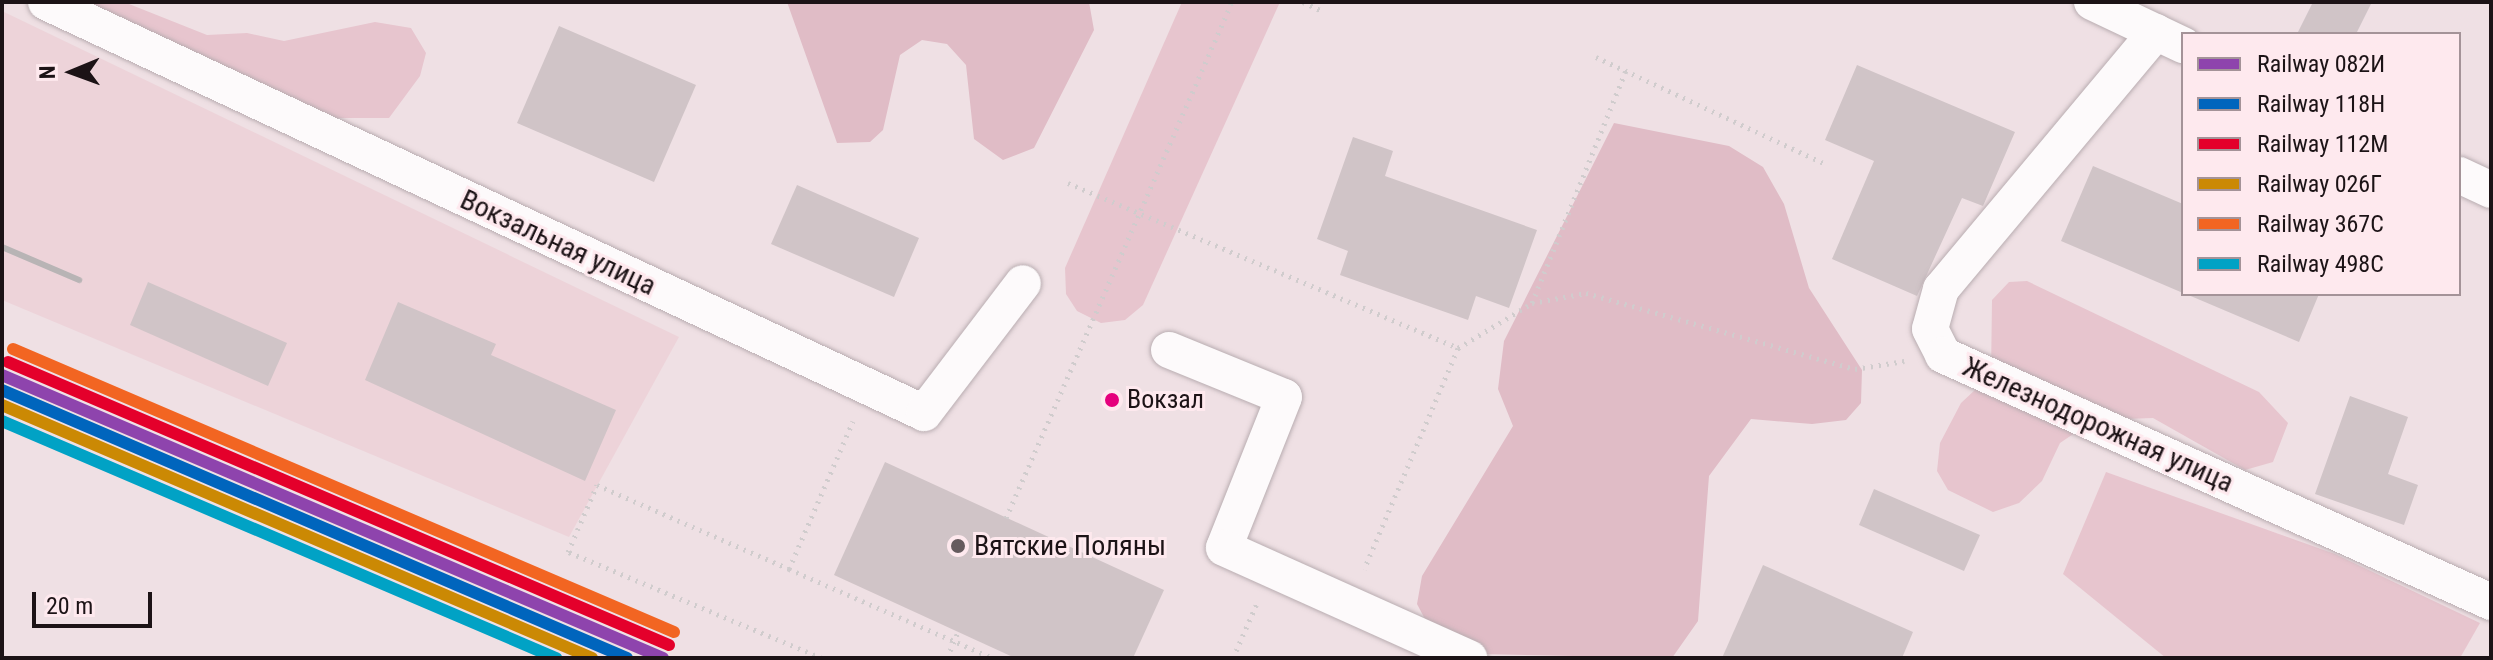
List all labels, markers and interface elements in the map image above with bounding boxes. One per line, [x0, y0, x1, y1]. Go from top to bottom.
north arrow [32, 32, 112, 112]
legend [2181, 32, 2461, 296]
text: Railway 082И [2257, 50, 2385, 78]
text: N [35, 65, 60, 79]
text: Railway 118Н [2257, 90, 2385, 118]
text: Railway 112М [2257, 130, 2388, 158]
text: Railway 026Г [2257, 170, 2382, 198]
street label: Вокзальная улица [455, 183, 661, 303]
text: Railway 367С [2257, 210, 2384, 238]
text: Railway 498С [2257, 250, 2384, 278]
street label: Железнодорожная улица [1957, 350, 2239, 500]
place label: Вокзал [1127, 384, 1204, 416]
marker: Вокзал [1104, 392, 1120, 408]
place label: Вятские Поляны [974, 529, 1166, 563]
marker: Вятские Поляны [949, 537, 967, 555]
scale bar [36, 576, 156, 626]
text: 20 m [46, 592, 93, 620]

